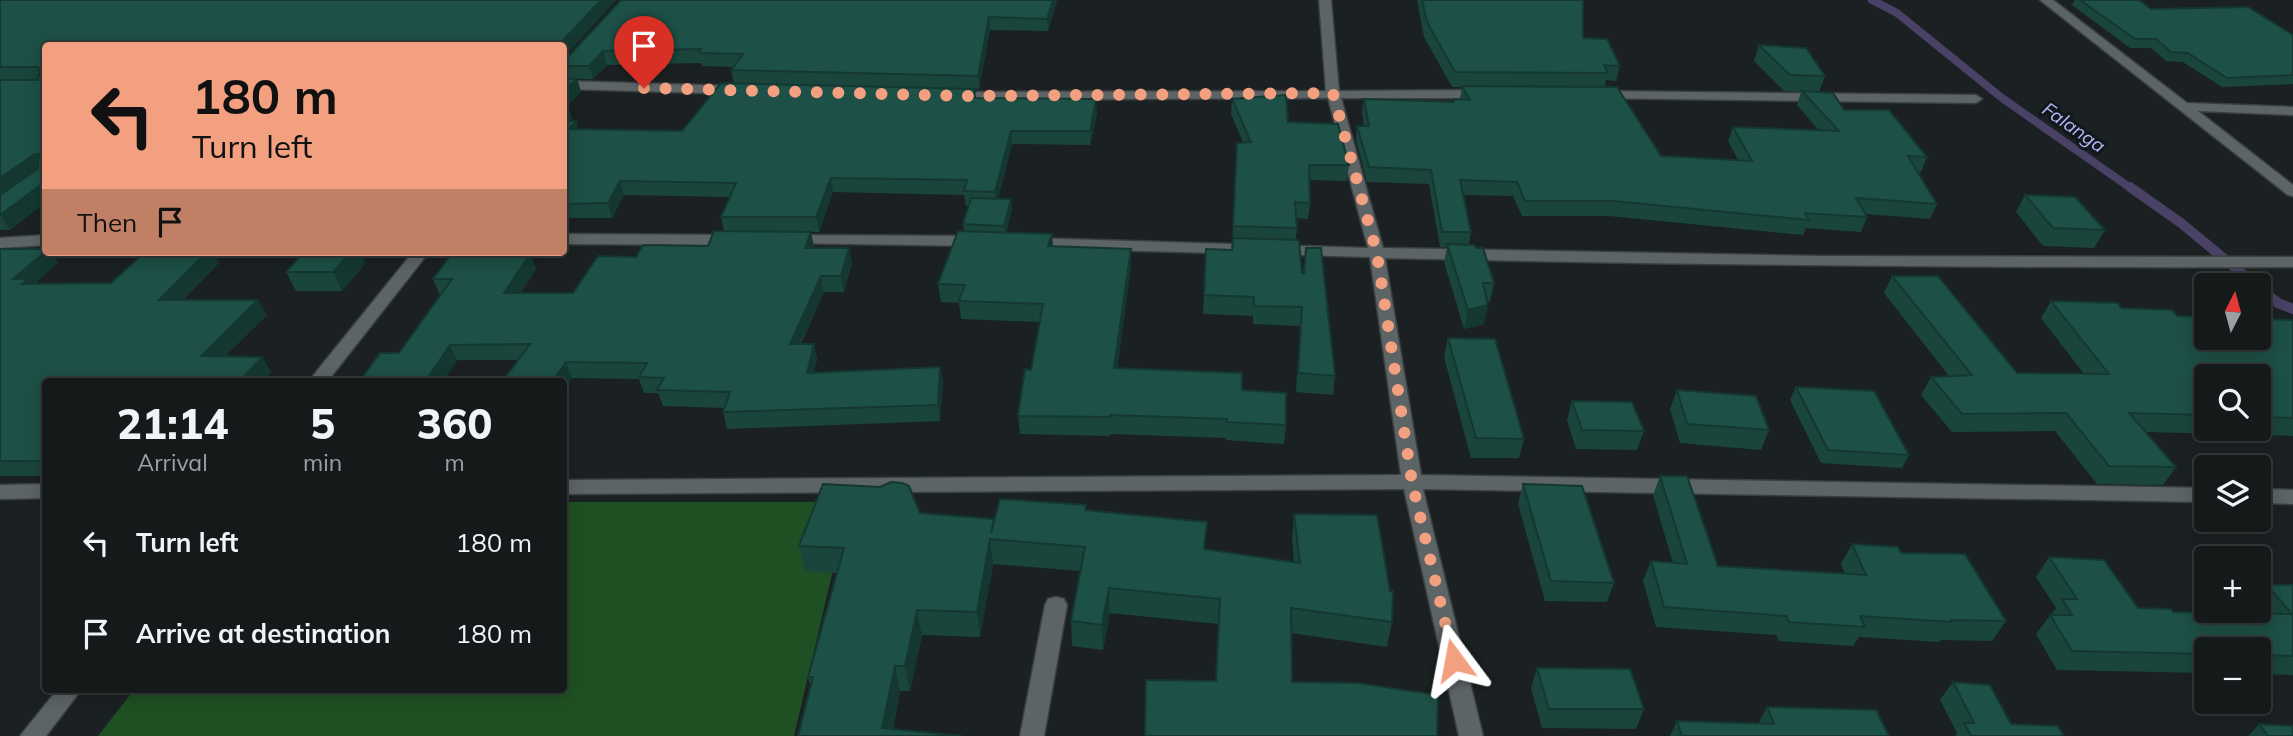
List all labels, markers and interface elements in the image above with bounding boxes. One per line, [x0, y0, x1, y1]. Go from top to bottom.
pin [614, 16, 674, 88]
icon: arrive [625, 27, 663, 65]
text: 180 m [192, 65, 338, 126]
icon: left [77, 70, 168, 161]
water label: Falanga [2038, 97, 2110, 157]
text: Turn left [192, 126, 312, 166]
icon: arrive [151, 203, 189, 241]
text: Then [77, 206, 137, 239]
north arrow [2194, 273, 2272, 350]
map controls [2194, 273, 2271, 714]
button: search [2194, 364, 2271, 441]
text: 21:14 [117, 397, 228, 450]
text: 5 [310, 397, 335, 450]
text: 360 [417, 397, 492, 450]
text: Arrival [137, 448, 208, 477]
text: min [303, 448, 342, 477]
text: m [444, 448, 465, 477]
button: layers [2194, 455, 2271, 532]
icon: left [77, 524, 115, 562]
text: Turn left [136, 526, 238, 559]
text: 180 m [456, 526, 532, 559]
button: + [2194, 546, 2271, 623]
icon: arrive [77, 615, 115, 653]
text: Arrive at destination [136, 617, 391, 650]
text: 180 m [456, 617, 532, 650]
position arrow [1417, 623, 1491, 697]
button: − [2194, 637, 2271, 714]

